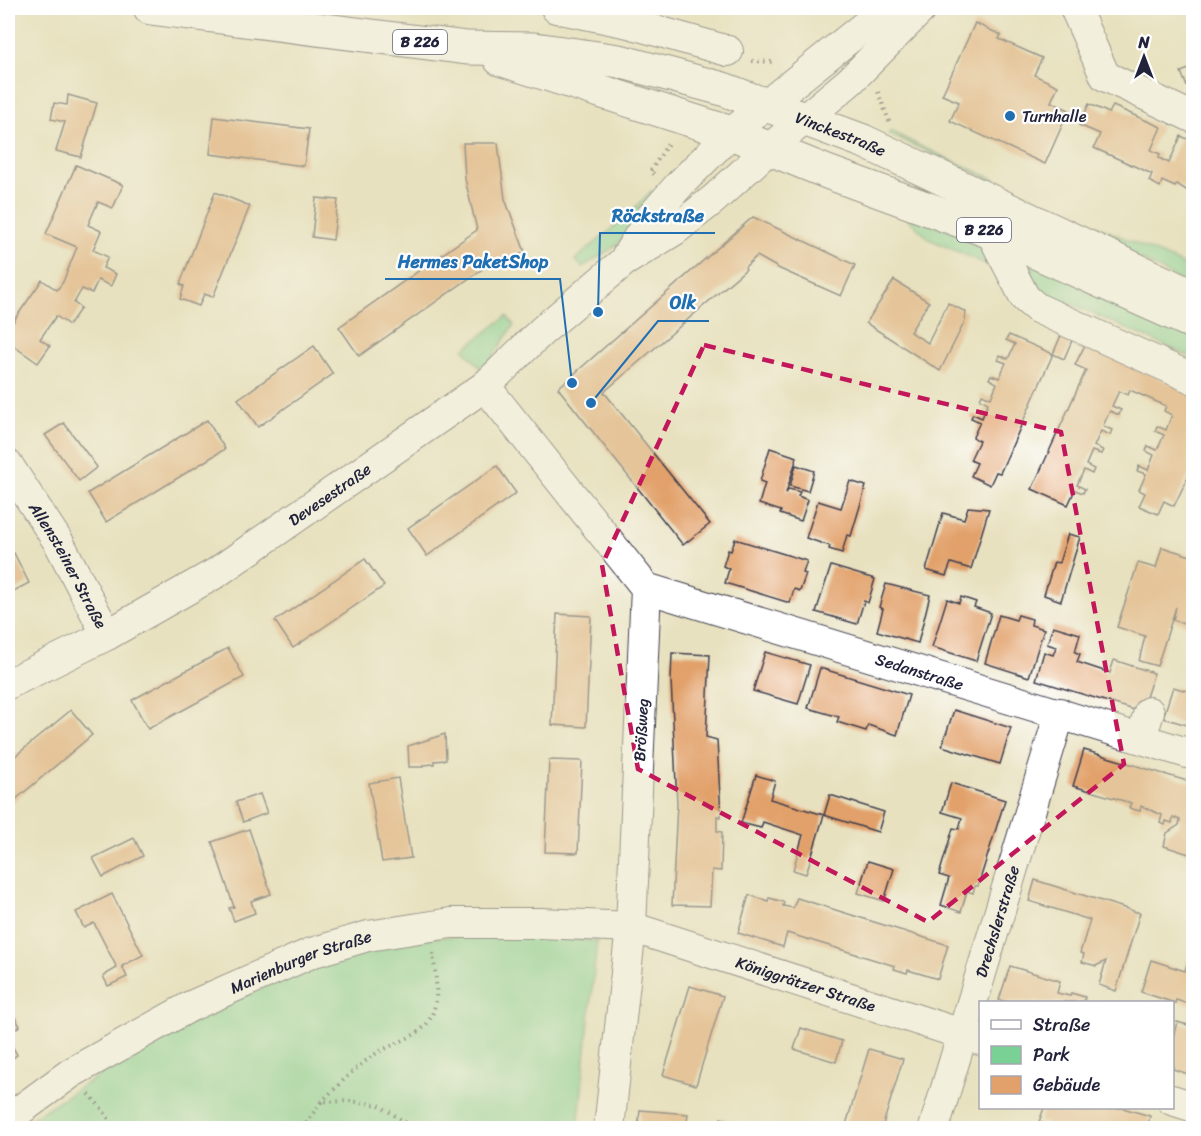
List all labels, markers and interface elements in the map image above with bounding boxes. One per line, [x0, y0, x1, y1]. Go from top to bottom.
north arrow [1114, 27, 1174, 87]
text: N [1137, 28, 1150, 57]
road number: B 226 [393, 30, 447, 54]
place label: Turnhalle [1022, 102, 1087, 131]
street label: Vinckestraße [791, 103, 891, 164]
marker: Turnhalle [1003, 109, 1017, 123]
callout: Röckstraße [600, 197, 715, 233]
text: Röckstraße [611, 200, 705, 232]
road number: B 226 [957, 218, 1011, 242]
callout: Hermes PaketShop [385, 243, 560, 279]
text: Hermes PaketShop [397, 246, 549, 278]
callout: Olk [658, 285, 709, 321]
text: Olk [670, 287, 697, 319]
street label: Devesestraße [282, 455, 377, 533]
street label: Allensteiner Straße [21, 495, 116, 634]
street label: Sedanstraße [872, 644, 967, 698]
street label: Brößweg [625, 698, 657, 762]
street label: Drechslerstraße [966, 862, 1027, 981]
street label: Marienburger Straße [225, 921, 375, 1002]
street label: Königgrätzer Straße [732, 947, 880, 1020]
legend [979, 1001, 1174, 1109]
text: Straße [1033, 1009, 1090, 1041]
text: Park [1033, 1039, 1070, 1071]
text: Gebäude [1033, 1069, 1101, 1101]

